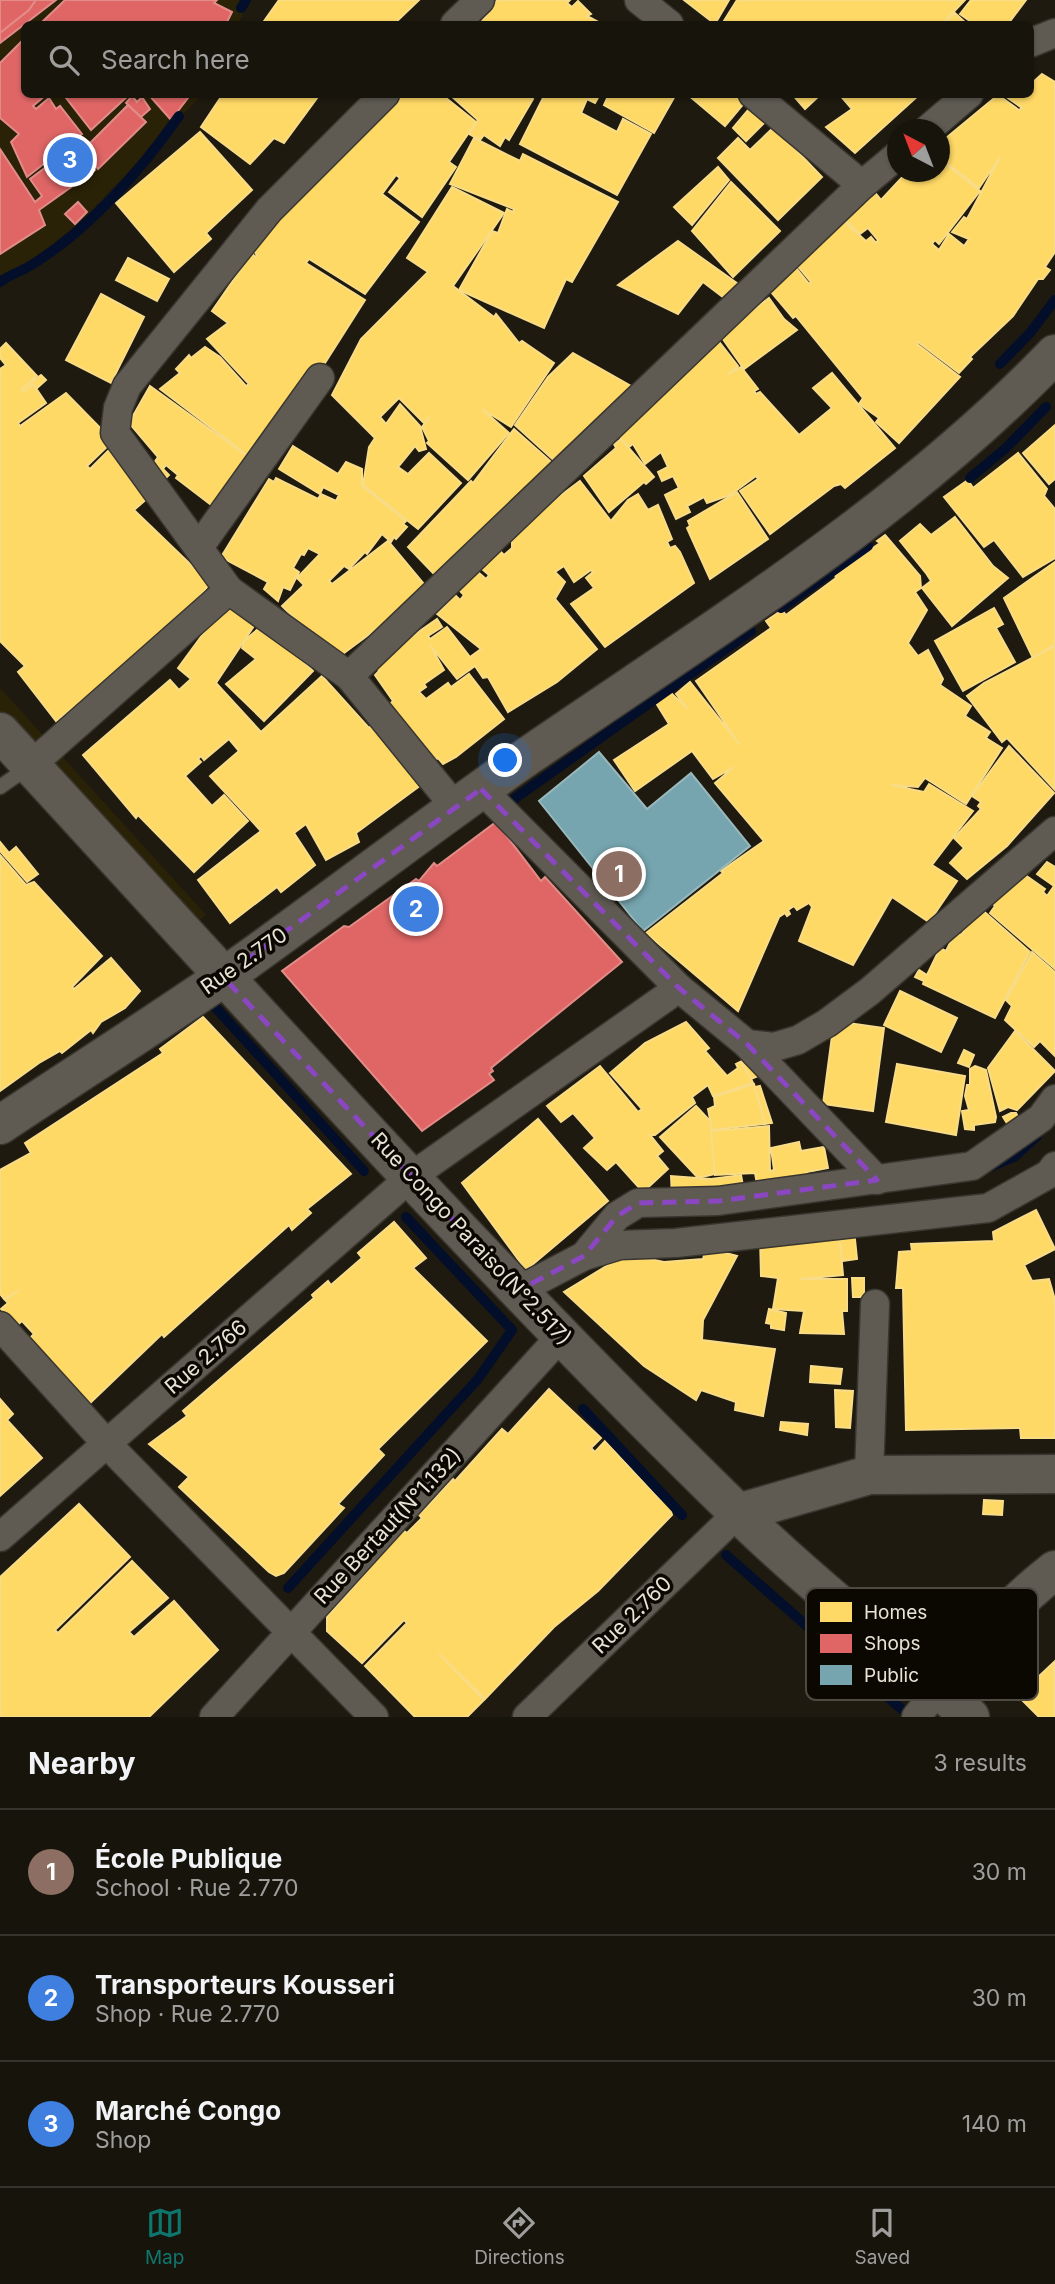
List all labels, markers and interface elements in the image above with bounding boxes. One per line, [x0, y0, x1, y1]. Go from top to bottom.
search box [21, 21, 1034, 98]
icon: search [45, 41, 83, 79]
text: Search here [101, 44, 250, 75]
north arrow [887, 119, 950, 182]
pin: 3 [47, 134, 93, 186]
your location [488, 743, 522, 777]
pin: 1 [596, 848, 642, 900]
pin: 2 [393, 883, 439, 935]
street label: Rue 2.770 [196, 922, 292, 999]
street label: Rue Congo Paraiso(N°2.517) [366, 1127, 577, 1350]
street label: Rue 2.766 [160, 1314, 252, 1399]
street label: Rue Bertaut(N°1.132) [309, 1442, 466, 1609]
street label: Rue 2.760 [587, 1571, 676, 1659]
legend [806, 1588, 1038, 1700]
text: Homes [864, 1601, 927, 1624]
text: Shops [864, 1632, 920, 1655]
text: Public [864, 1664, 919, 1687]
text: Nearby [28, 1745, 136, 1781]
text: 3 results [934, 1749, 1027, 1777]
text: École Publique [95, 1843, 282, 1874]
text: 1 [46, 1858, 56, 1886]
text: 30 m [972, 1858, 1027, 1886]
text: School · Rue 2.770 [95, 1874, 298, 1902]
text: Transporteurs Kousseri [95, 1969, 395, 2000]
text: 2 [44, 1984, 58, 2012]
text: 30 m [972, 1984, 1027, 2012]
text: Shop · Rue 2.770 [95, 2000, 280, 2028]
text: Marché Congo [95, 2095, 281, 2126]
text: 3 [44, 2110, 58, 2138]
text: 140 m [962, 2110, 1027, 2138]
text: Shop [95, 2126, 151, 2154]
tab: Map [145, 2204, 184, 2269]
tab: Directions [474, 2204, 565, 2269]
tab: Saved [854, 2204, 910, 2269]

